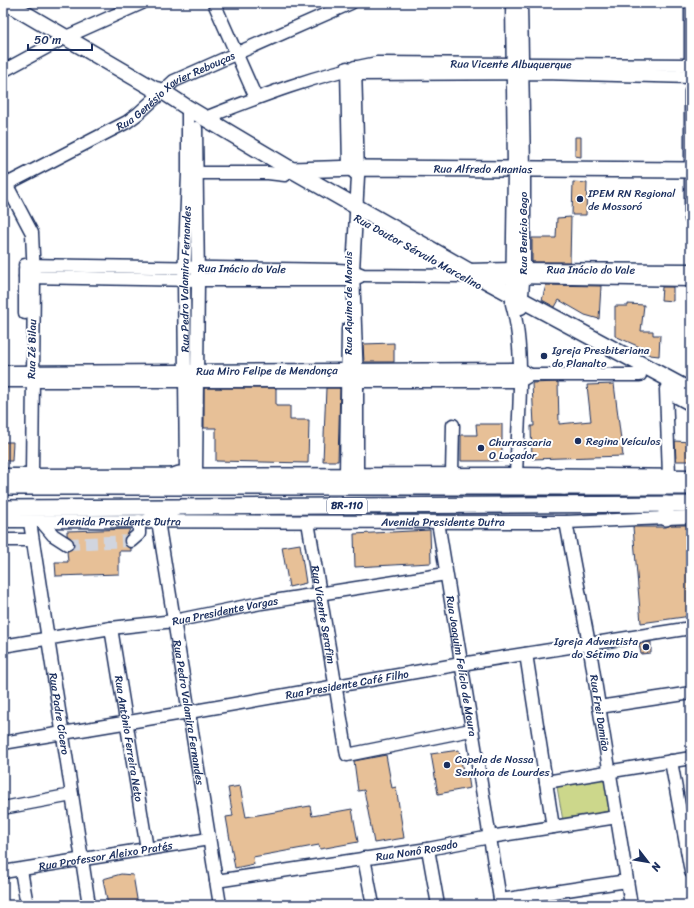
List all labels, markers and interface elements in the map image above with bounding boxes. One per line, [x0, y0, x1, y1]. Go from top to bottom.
scale bar [28, 26, 92, 52]
text: 50 m [34, 29, 61, 51]
street label: Rua Genésio Xavier Rebouças [113, 46, 238, 136]
street label: Rua Vicente Albuquerque [451, 54, 572, 74]
street label: Rua Alfredo Ananias [434, 159, 533, 179]
place label: IPEM RN Regional de Mossoró [587, 184, 676, 216]
street label: Rua Benício Gago [514, 191, 533, 274]
marker: IPEM RN Regional de Mossoró [575, 194, 585, 204]
street label: Rua Pedro Valamira Fernandes [174, 205, 196, 352]
street label: Rua Doutor Sérvulo Marcelino [350, 209, 486, 295]
street label: Rua Aquino de Morais [339, 250, 358, 355]
street label: Rua Inácio do Vale [198, 258, 287, 279]
street label: Rua Inácio do Vale [547, 260, 635, 279]
street label: Rua Zé Bilau [22, 319, 42, 379]
place label: Igreja Presbiteriana do Planalto [551, 341, 650, 373]
marker: Igreja Presbiteriana do Planalto [539, 351, 549, 361]
street label: Rua Miro Felipe de Mendonça [196, 361, 338, 380]
place label: Regina Veículos [586, 432, 662, 451]
place label: Churrascaria O Laçador [489, 433, 552, 465]
marker: Regina Veículos [573, 436, 583, 446]
marker: Churrascaria O Laçador [476, 443, 486, 453]
road number: BR-110 [327, 498, 367, 514]
street label: Avenida Presidente Dutra [56, 512, 181, 531]
street label: Avenida Presidente Dutra [380, 512, 505, 531]
street label: Rua Vicente Serafim [306, 564, 341, 666]
street label: Rua Presidente Vargas [170, 591, 280, 631]
street label: Rua Joaquim Felício de Moura [441, 594, 483, 738]
place label: Igreja Adventista do Sétimo Dia [553, 632, 638, 664]
street label: Rua Pedro Valamira Fernandes [168, 639, 210, 787]
marker: Igreja Adventista do Sétimo Dia [641, 642, 651, 652]
street label: Rua Presidente Café Filho [284, 664, 411, 704]
street label: Rua Padre Cícero [44, 671, 75, 757]
street label: Rua Frei Damião [585, 673, 616, 753]
street label: Rua Antônio Ferreira Neto [109, 674, 149, 803]
place label: Capela de Nossa Senhora de Lourdes [455, 750, 551, 782]
marker: Capela de Nossa Senhora de Lourdes [442, 760, 452, 770]
street label: Rua Nonô Rosado [374, 834, 460, 866]
street label: Rua Professor Aleixo Pratés [37, 835, 175, 876]
north arrow [628, 842, 668, 882]
text: N [646, 858, 667, 875]

